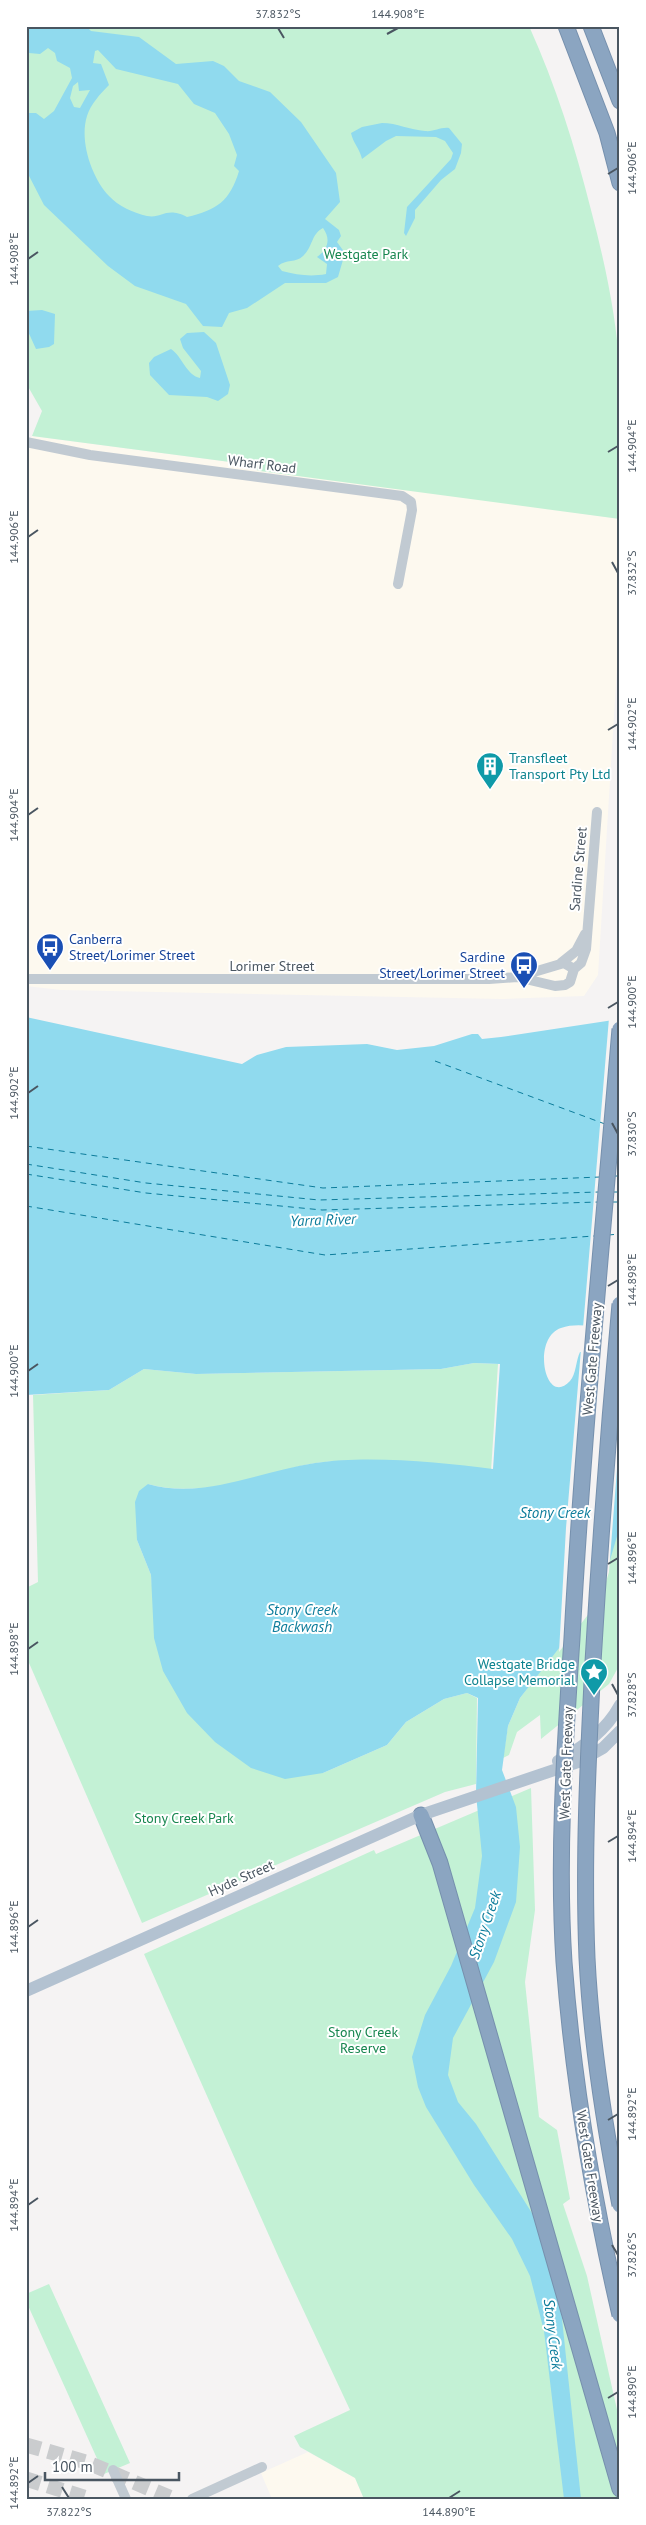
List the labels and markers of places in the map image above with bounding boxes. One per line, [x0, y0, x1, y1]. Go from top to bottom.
place label: Transfleet Transport Pty Ltd [509, 749, 611, 783]
building icon: Transfleet Transport Pty Ltd [475, 751, 505, 790]
place label: Canberra Street/Lorimer Street [69, 930, 195, 964]
bus stop icon: Canberra Street/Lorimer Street [35, 932, 65, 971]
place label: Sardine Street/Lorimer Street [379, 948, 505, 982]
bus stop icon: Sardine Street/Lorimer Street [509, 950, 539, 989]
place label: Westgate Bridge Collapse Memorial [464, 1655, 575, 1689]
place icon: Westgate Bridge Collapse Memorial [579, 1657, 609, 1696]

